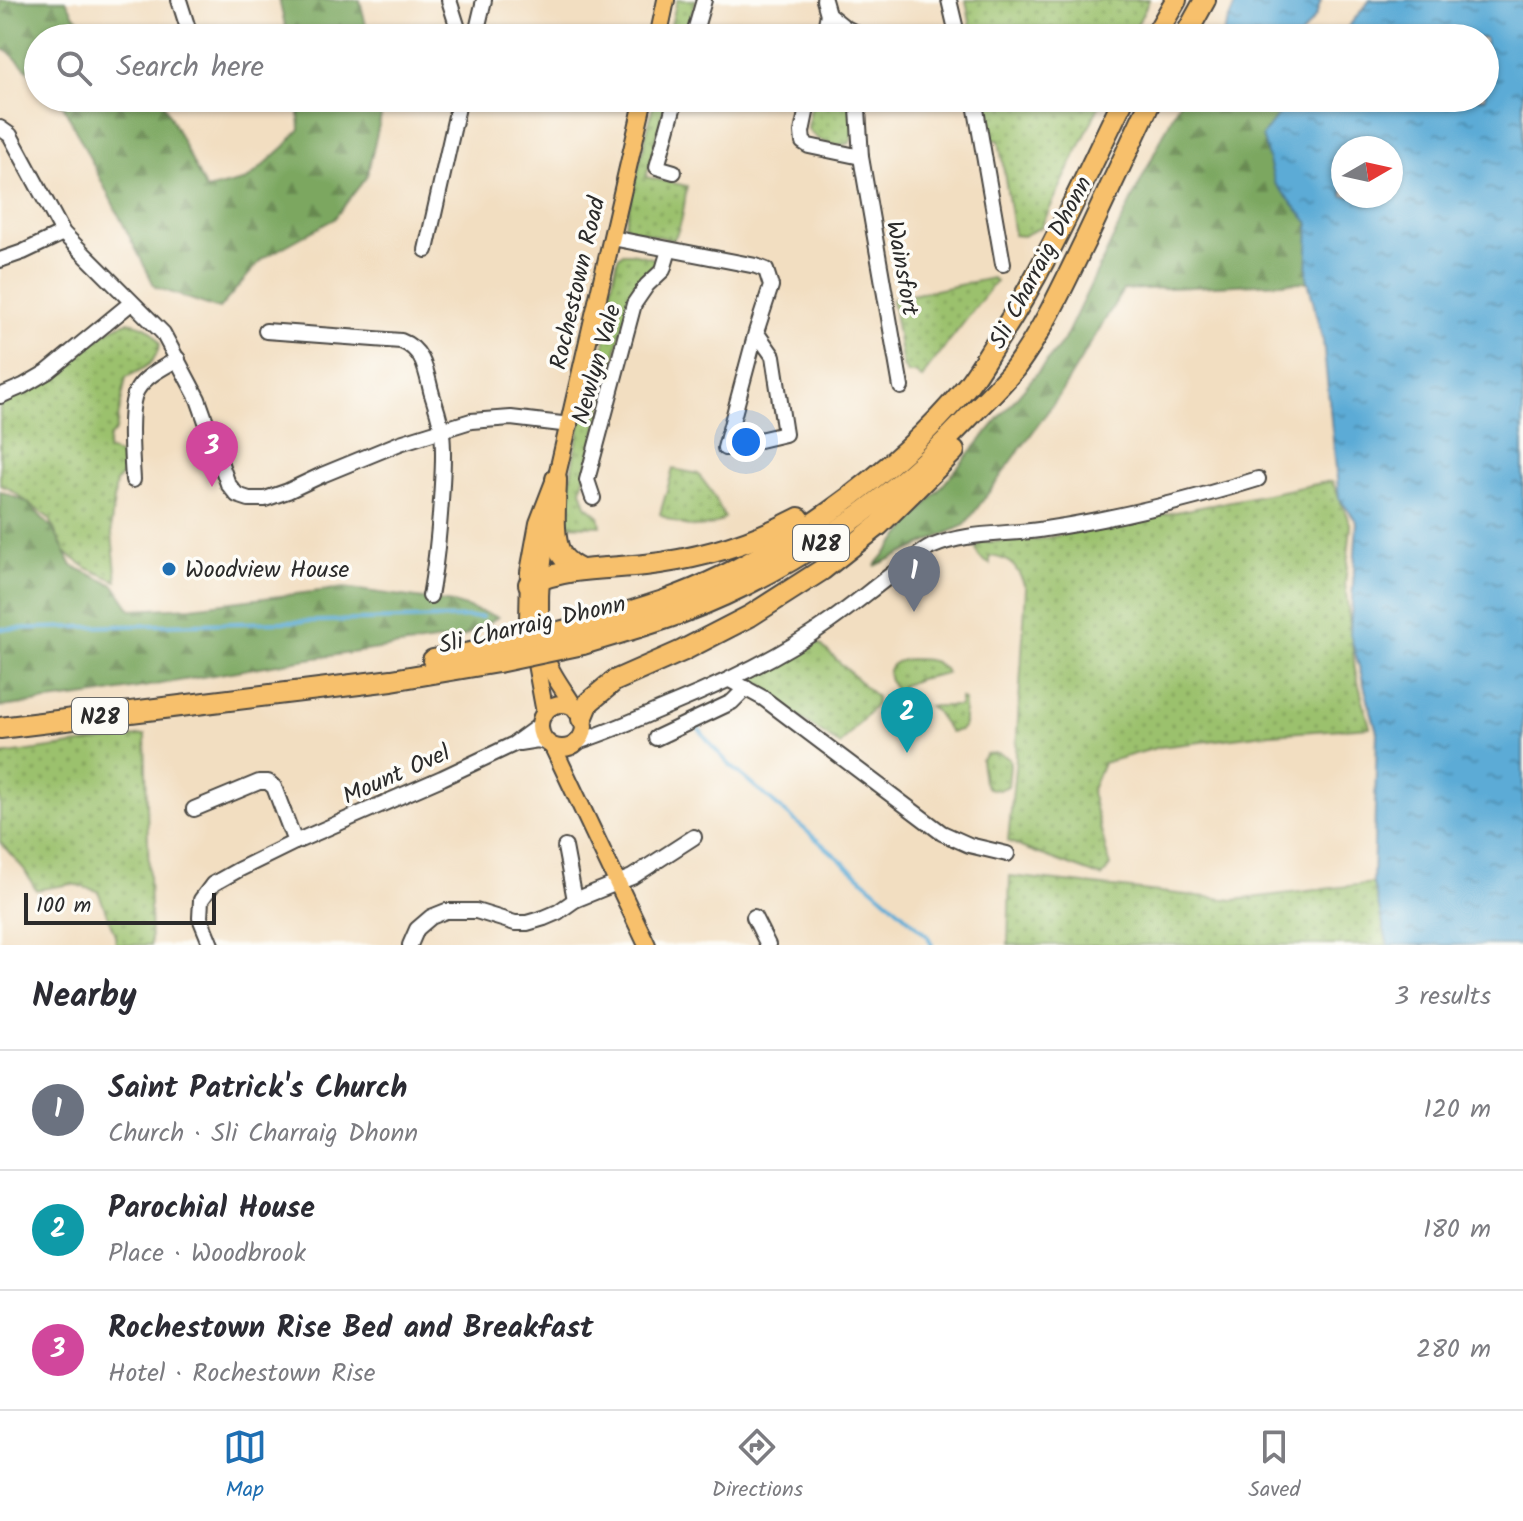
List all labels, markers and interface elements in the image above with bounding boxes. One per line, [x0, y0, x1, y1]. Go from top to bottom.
search box [24, 24, 1499, 112]
text: Search here [116, 44, 264, 92]
icon: search [52, 46, 96, 90]
north arrow [1331, 136, 1403, 208]
street label: Sli Charraig Dhonn [979, 169, 1103, 356]
street label: Rochestown Road [540, 192, 618, 374]
street label: Wainsfort [874, 218, 929, 320]
street label: Newlyn Vale [562, 300, 633, 429]
pin: 3 [186, 421, 238, 487]
your location [726, 422, 766, 462]
road number: N28 [793, 525, 849, 561]
pin: 1 [888, 546, 940, 612]
place label: Woodview House [185, 551, 350, 590]
marker: Woodview House [160, 560, 178, 578]
street label: Sli Charraig Dhonn [435, 585, 630, 666]
pin: 2 [881, 687, 933, 753]
road number: N28 [72, 698, 128, 734]
street label: Mount Ovel [336, 734, 457, 816]
scale bar [24, 889, 216, 925]
text: 100 m [36, 889, 91, 924]
text: Nearby [32, 970, 137, 1024]
text: 3 results [1394, 976, 1491, 1018]
text: Saint Patrick's Church [108, 1065, 407, 1113]
text: 1 [54, 1089, 62, 1131]
text: 120 m [1424, 1089, 1491, 1131]
text: Church · Sli Charraig Dhonn [108, 1113, 418, 1155]
text: Parochial House [108, 1185, 315, 1233]
text: 2 [50, 1209, 66, 1251]
text: 180 m [1423, 1209, 1491, 1251]
text: Place · Woodbrook [108, 1233, 306, 1275]
text: Rochestown Rise Bed and Breakfast [108, 1305, 594, 1353]
text: 3 [51, 1329, 65, 1371]
text: 280 m [1416, 1329, 1491, 1371]
text: Hotel · Rochestown Rise [108, 1353, 375, 1395]
tab: Map [223, 1425, 267, 1508]
tab: Directions [712, 1425, 803, 1508]
tab: Saved [1248, 1425, 1300, 1508]

